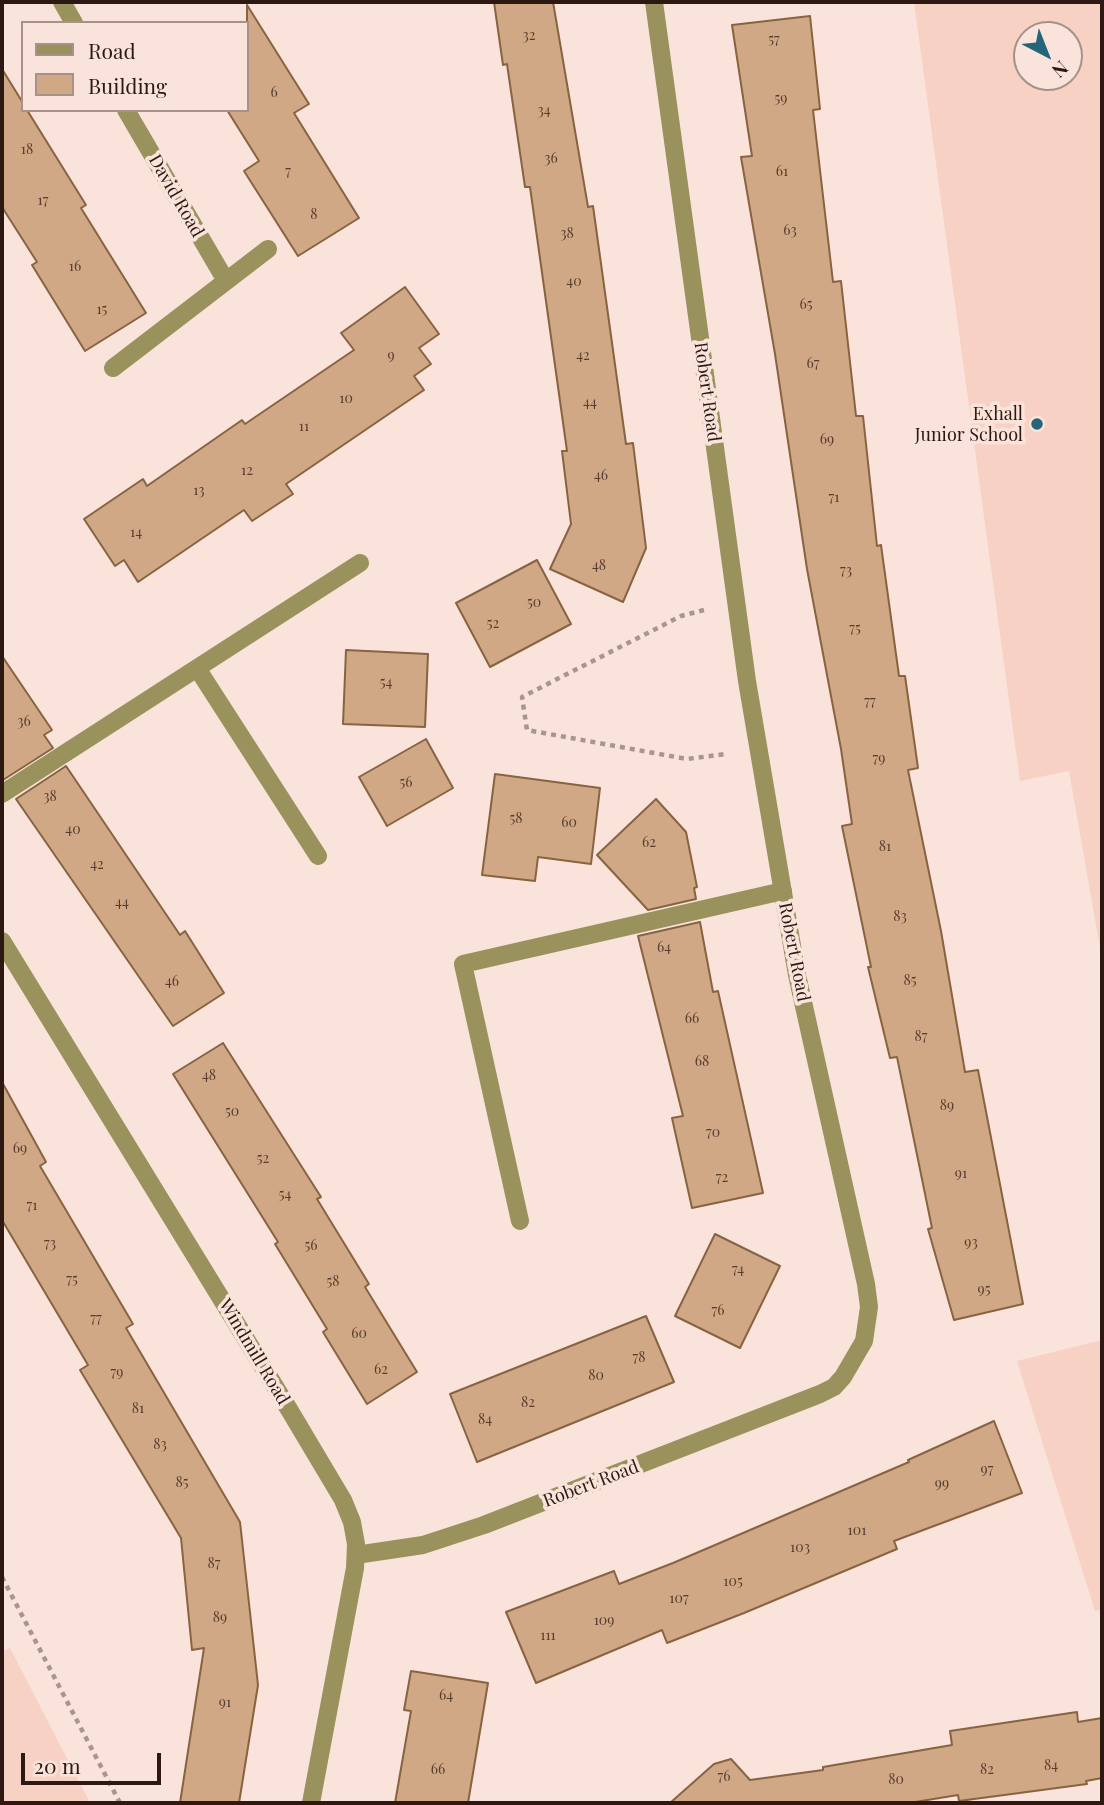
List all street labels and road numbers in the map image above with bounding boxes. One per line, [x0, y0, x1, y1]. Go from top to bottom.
street label: David Road [144, 151, 208, 241]
street label: Robert Road [689, 341, 725, 443]
street label: Robert Road [774, 901, 814, 1003]
street label: Windmill Road [214, 1295, 294, 1409]
street label: Robert Road [540, 1456, 642, 1512]

